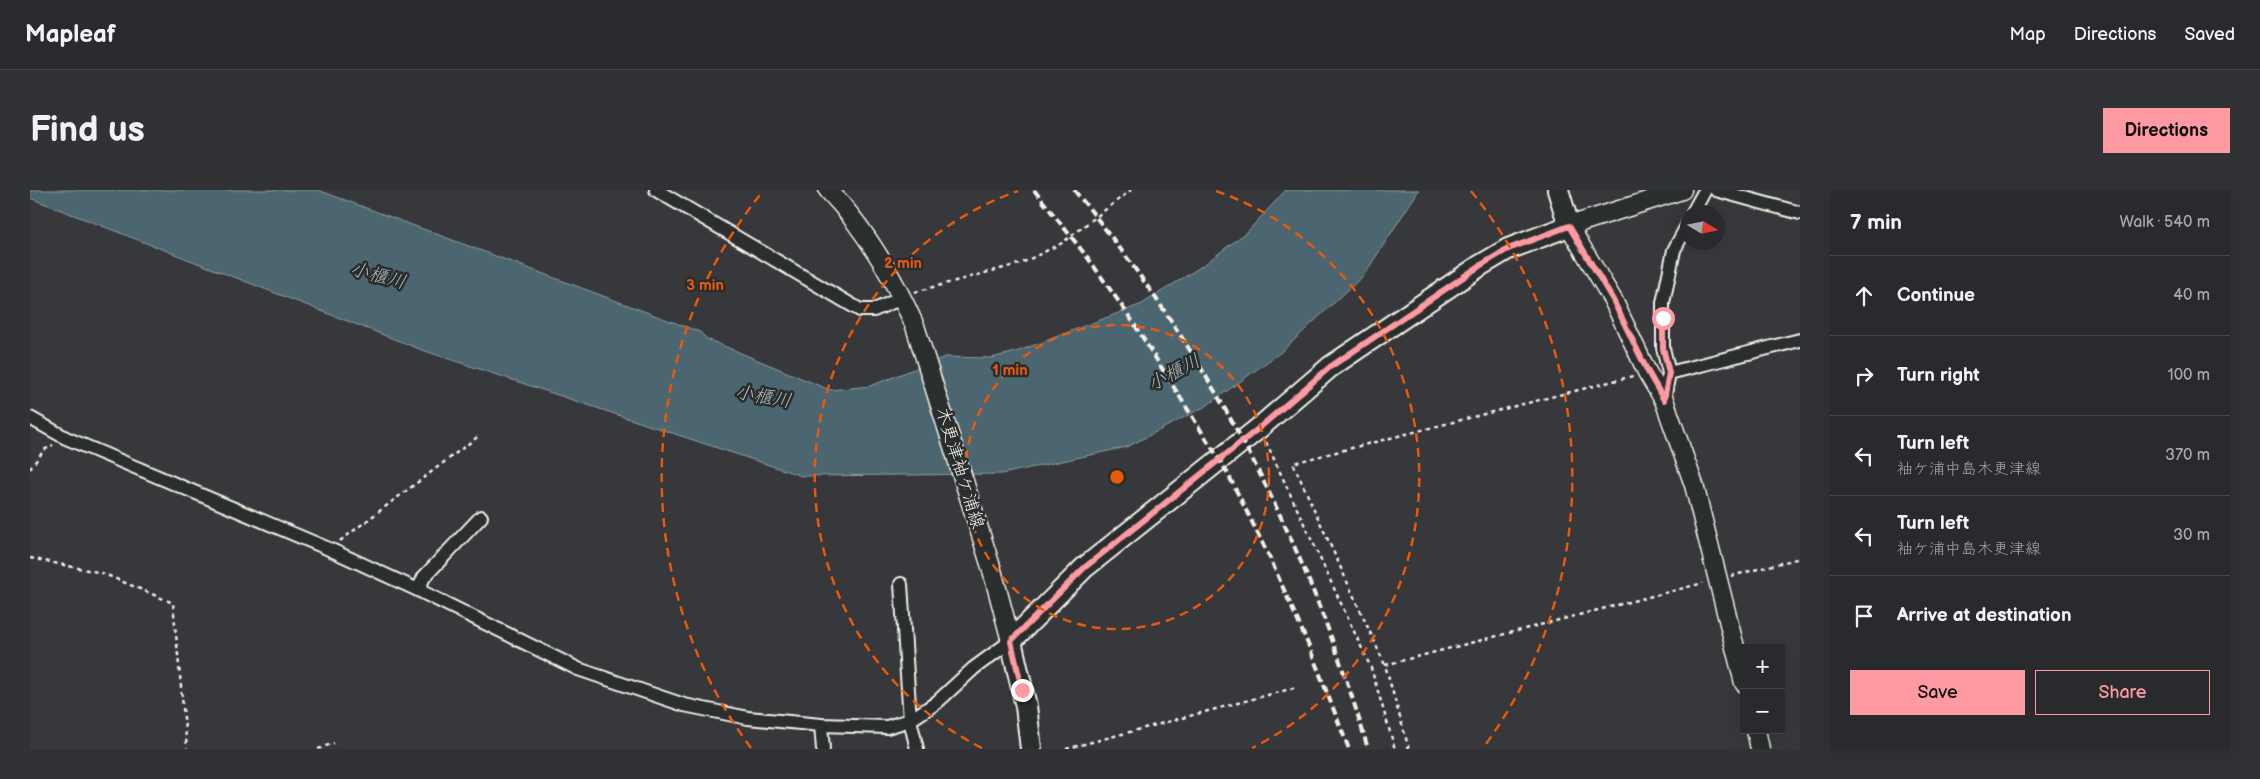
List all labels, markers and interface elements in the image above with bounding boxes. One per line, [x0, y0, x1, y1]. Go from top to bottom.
text: Mapleaf [25, 20, 116, 49]
text: Map [2010, 24, 2046, 45]
text: Directions [2074, 24, 2156, 45]
text: Saved [2184, 24, 2235, 45]
button: Directions [2103, 108, 2230, 153]
text: Find us [30, 109, 145, 152]
north arrow [1680, 205, 1725, 250]
text: 7 min [1850, 210, 1902, 235]
text: Walk · 540 m [2120, 213, 2210, 232]
text: 2 min [884, 254, 922, 273]
water label: 小櫃川 [347, 258, 409, 294]
text: 3 min [686, 276, 724, 295]
icon: ahead [1850, 282, 1878, 310]
text: Continue [1897, 284, 1975, 307]
text: 40 m [2173, 286, 2210, 305]
route start [1652, 307, 1675, 330]
water label: 小櫃川 [1143, 349, 1205, 397]
text: 1 min [992, 361, 1028, 380]
icon: right [1850, 362, 1878, 390]
text: Turn right [1897, 364, 1980, 387]
text: 100 m [2167, 366, 2210, 385]
water label: 小櫃川 [733, 381, 793, 413]
street label: 木更津袖ケ浦線 [932, 405, 988, 531]
text: Turn left [1897, 432, 1969, 455]
icon: left [1850, 442, 1878, 470]
text: 370 m [2165, 446, 2210, 465]
text: 袖ケ浦中島木更津線 [1897, 460, 2041, 479]
centre of rings [1108, 468, 1126, 486]
text: Turn left [1897, 512, 1969, 535]
icon: left [1850, 522, 1878, 550]
text: 30 m [2173, 526, 2210, 545]
text: 袖ケ浦中島木更津線 [1897, 540, 2041, 559]
icon: arrive [1850, 602, 1878, 630]
text: Arrive at destination [1897, 604, 2072, 627]
map controls [1740, 644, 1785, 734]
button: + [1740, 644, 1785, 689]
button: Save [1850, 670, 2025, 715]
button: Share [2035, 670, 2210, 715]
route end [1011, 679, 1034, 702]
button: − [1740, 689, 1785, 734]

